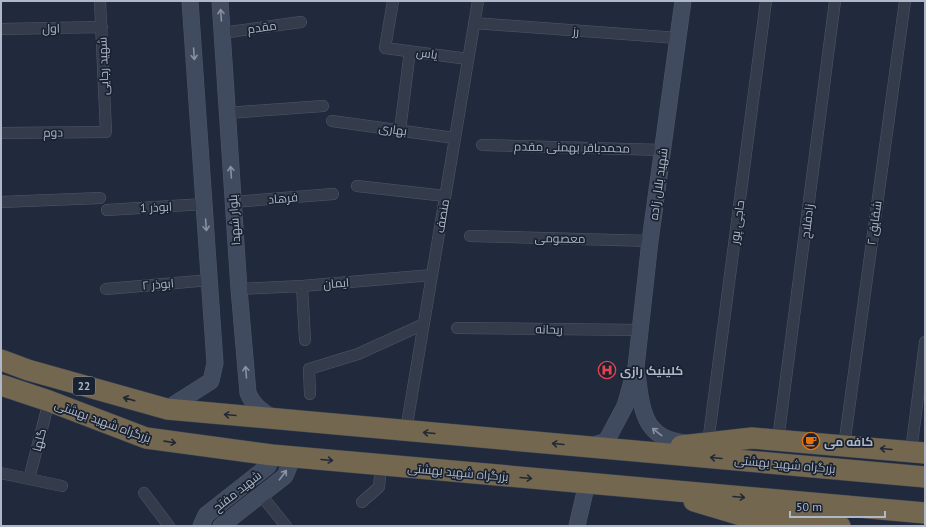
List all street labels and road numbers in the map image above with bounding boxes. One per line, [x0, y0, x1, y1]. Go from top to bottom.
street label: مقدم [246, 18, 278, 37]
street label: اول [42, 20, 60, 36]
street label: رز [571, 23, 580, 39]
street label: شهید رجایی [94, 37, 112, 95]
street label: یاس [415, 44, 439, 62]
street label: بهاری [378, 120, 408, 138]
street label: دوم [43, 124, 63, 141]
street label: محمدباقر بهمنی مقدم [514, 138, 630, 157]
street label: شهید بلال زاده [646, 147, 670, 221]
street label: فرهاد [268, 189, 298, 207]
street label: بلوار شهدا [225, 194, 243, 246]
street label: منصف [432, 198, 452, 234]
street label: ابوذر 1 [140, 199, 172, 215]
street label: حاجی پور [726, 199, 749, 246]
street label: شقایق ۲ [863, 200, 885, 246]
street label: زادفلاح [797, 203, 818, 239]
street label: معصومی [534, 230, 586, 246]
street label: ایمان [322, 274, 350, 292]
street label: ابوذر ۲ [141, 275, 175, 293]
street label: ریحانه [535, 321, 563, 337]
road number: 22 [73, 377, 95, 395]
street label: بزرگراه شهید بهشتی [53, 397, 153, 445]
street label: گلها [29, 427, 49, 453]
street label: بزرگراه شهید بهشتی [734, 452, 836, 476]
street label: بزرگراه شهید بهشتی [407, 460, 509, 484]
street label: شهید مفتح [210, 467, 265, 515]

